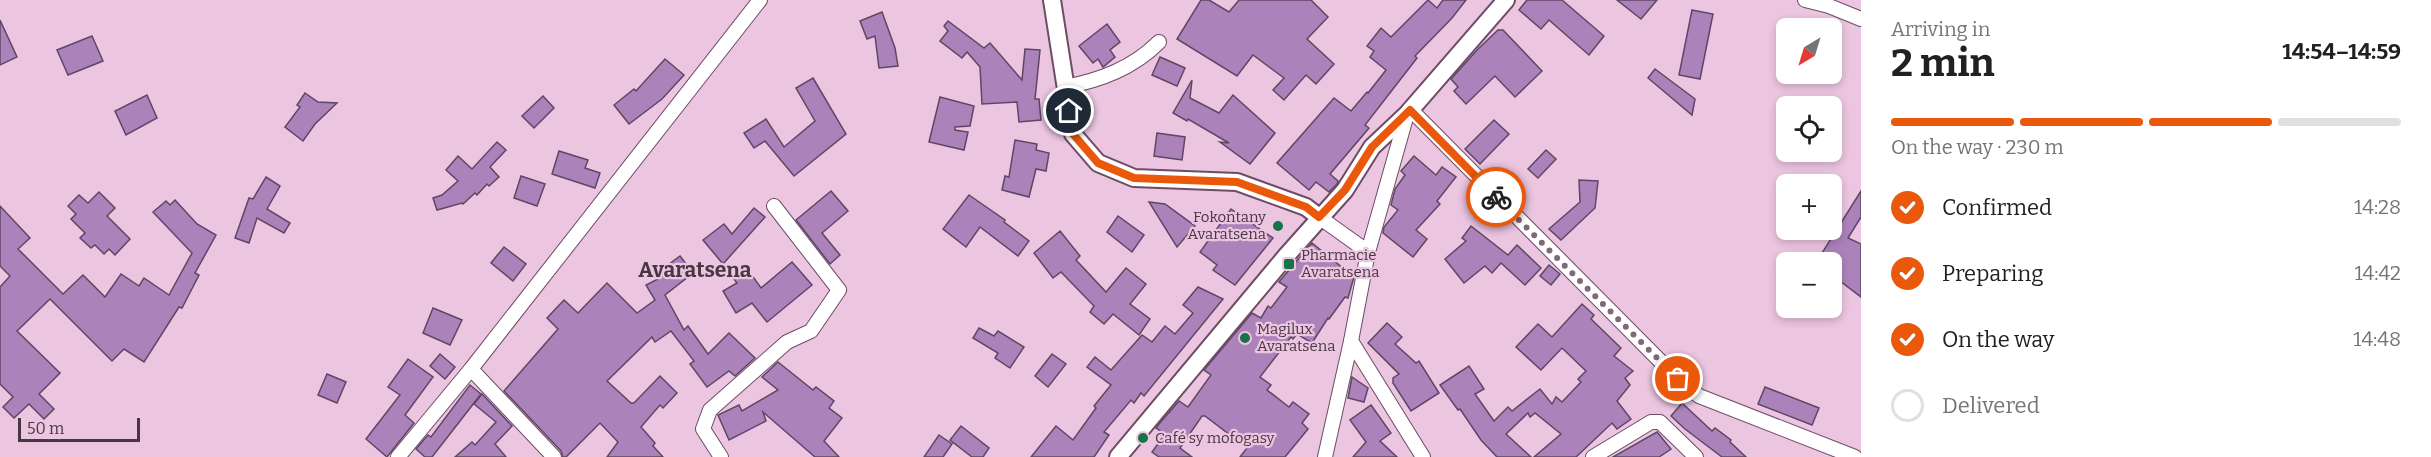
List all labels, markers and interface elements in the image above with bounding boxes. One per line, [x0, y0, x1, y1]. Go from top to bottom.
text: Arriving in [1891, 17, 1990, 41]
north arrow [1776, 18, 1842, 84]
map controls [1776, 18, 1842, 318]
text: 14:54–14:59 [2282, 38, 2401, 65]
text: 2 min [1891, 40, 1995, 86]
pin [1043, 85, 1094, 136]
icon: home [1052, 94, 1085, 127]
button: locate [1776, 96, 1842, 162]
text: On the way · 230 m [1891, 135, 2064, 159]
courier [1466, 167, 1526, 227]
button: + [1776, 174, 1842, 240]
icon: bike [1480, 181, 1513, 214]
icon: check [1891, 191, 1924, 224]
text: Confirmed [1942, 194, 2052, 221]
text: 14:28 [2354, 195, 2401, 219]
place label: Fokontany Avaratsena [1188, 208, 1266, 243]
marker: Fokontany Avaratsena [1271, 219, 1285, 233]
place label: Pharmacie Avaratsena [1301, 246, 1379, 281]
button: − [1776, 252, 1842, 318]
district label: Avaratsena [638, 257, 752, 283]
marker: Pharmacie Avaratsena [1282, 257, 1296, 271]
icon: check [1891, 257, 1924, 290]
text: Preparing [1942, 260, 2044, 287]
text: 14:42 [2354, 261, 2401, 285]
place label: Magilux Avaratsena [1257, 320, 1335, 355]
icon: check [1891, 323, 1924, 356]
text: On the way [1942, 326, 2054, 353]
text: 14:48 [2353, 327, 2401, 351]
marker: Magilux Avaratsena [1238, 331, 1252, 345]
pin [1652, 353, 1703, 404]
icon: bag [1661, 362, 1694, 395]
text: Delivered [1942, 392, 2040, 419]
scale bar [18, 415, 140, 442]
text: 50 m [27, 419, 64, 438]
place label: Café sy mofogasy [1155, 429, 1275, 447]
marker: Café sy mofogasy [1136, 431, 1150, 445]

